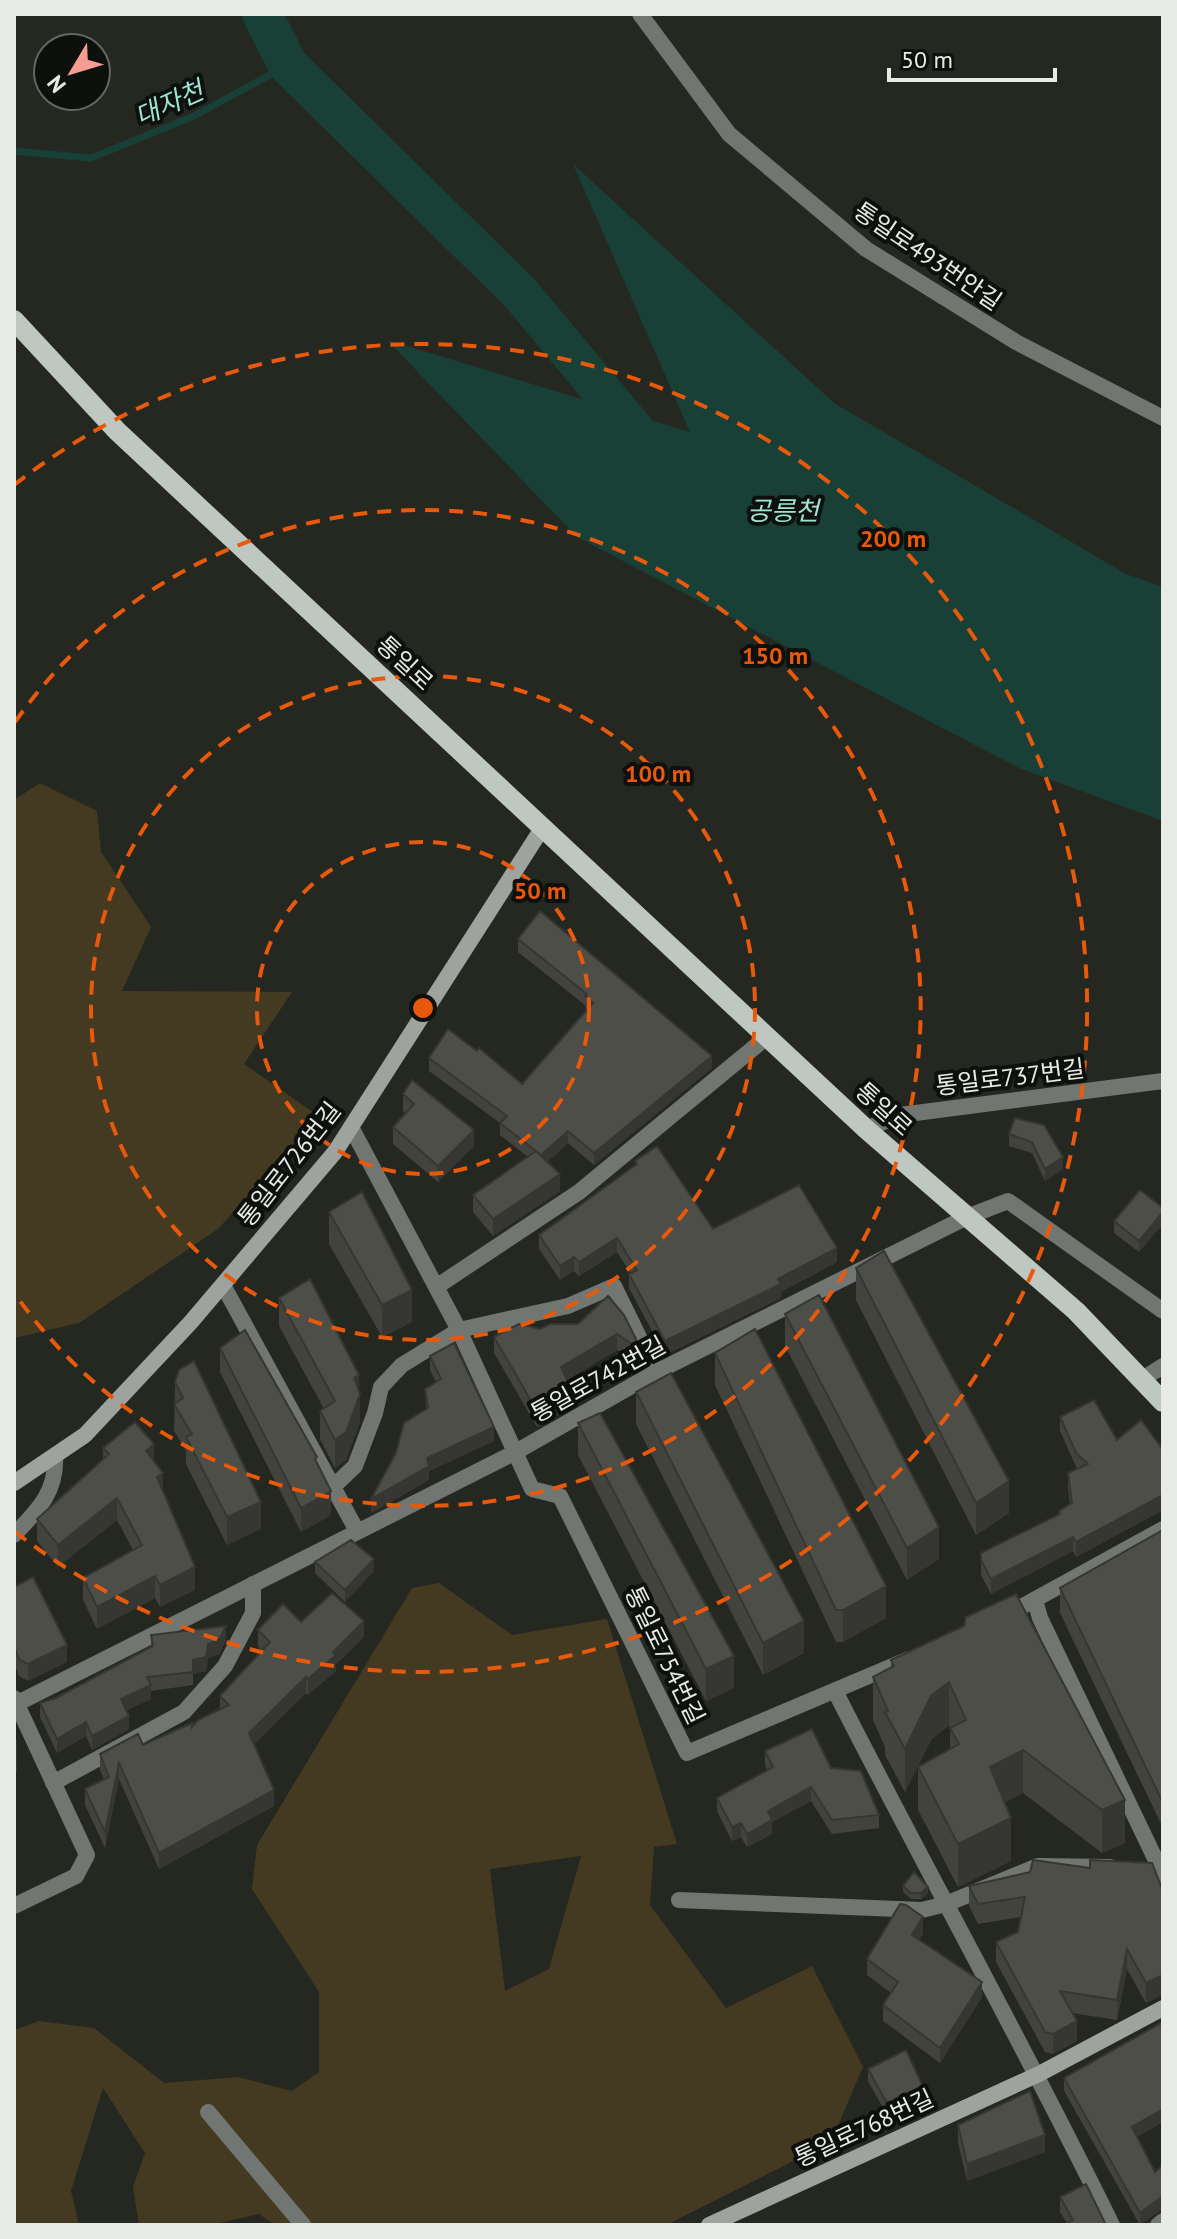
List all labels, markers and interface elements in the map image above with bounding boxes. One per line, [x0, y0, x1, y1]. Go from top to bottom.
north arrow [32, 32, 112, 112]
scale bar [889, 32, 1055, 82]
text: 50 m [901, 44, 953, 75]
text: N [41, 70, 72, 99]
water label: 대자천 [130, 72, 211, 133]
street label: 통일로493번안길 [848, 195, 1008, 317]
water label: 공릉천 [747, 494, 822, 527]
text: 200 m [860, 523, 926, 554]
street label: 통일로 [370, 629, 440, 697]
text: 150 m [742, 640, 808, 671]
text: 100 m [625, 758, 691, 789]
text: 50 m [514, 875, 566, 906]
centre of rings [409, 994, 437, 1022]
street label: 통일로737번길 [934, 1052, 1086, 1102]
street label: 통일로 [849, 1075, 919, 1143]
street label: 통일로726번길 [231, 1095, 347, 1233]
street label: 통일로742번길 [525, 1329, 671, 1429]
street label: 통일로754번길 [618, 1581, 712, 1729]
street label: 통일로768번길 [790, 2082, 938, 2174]

